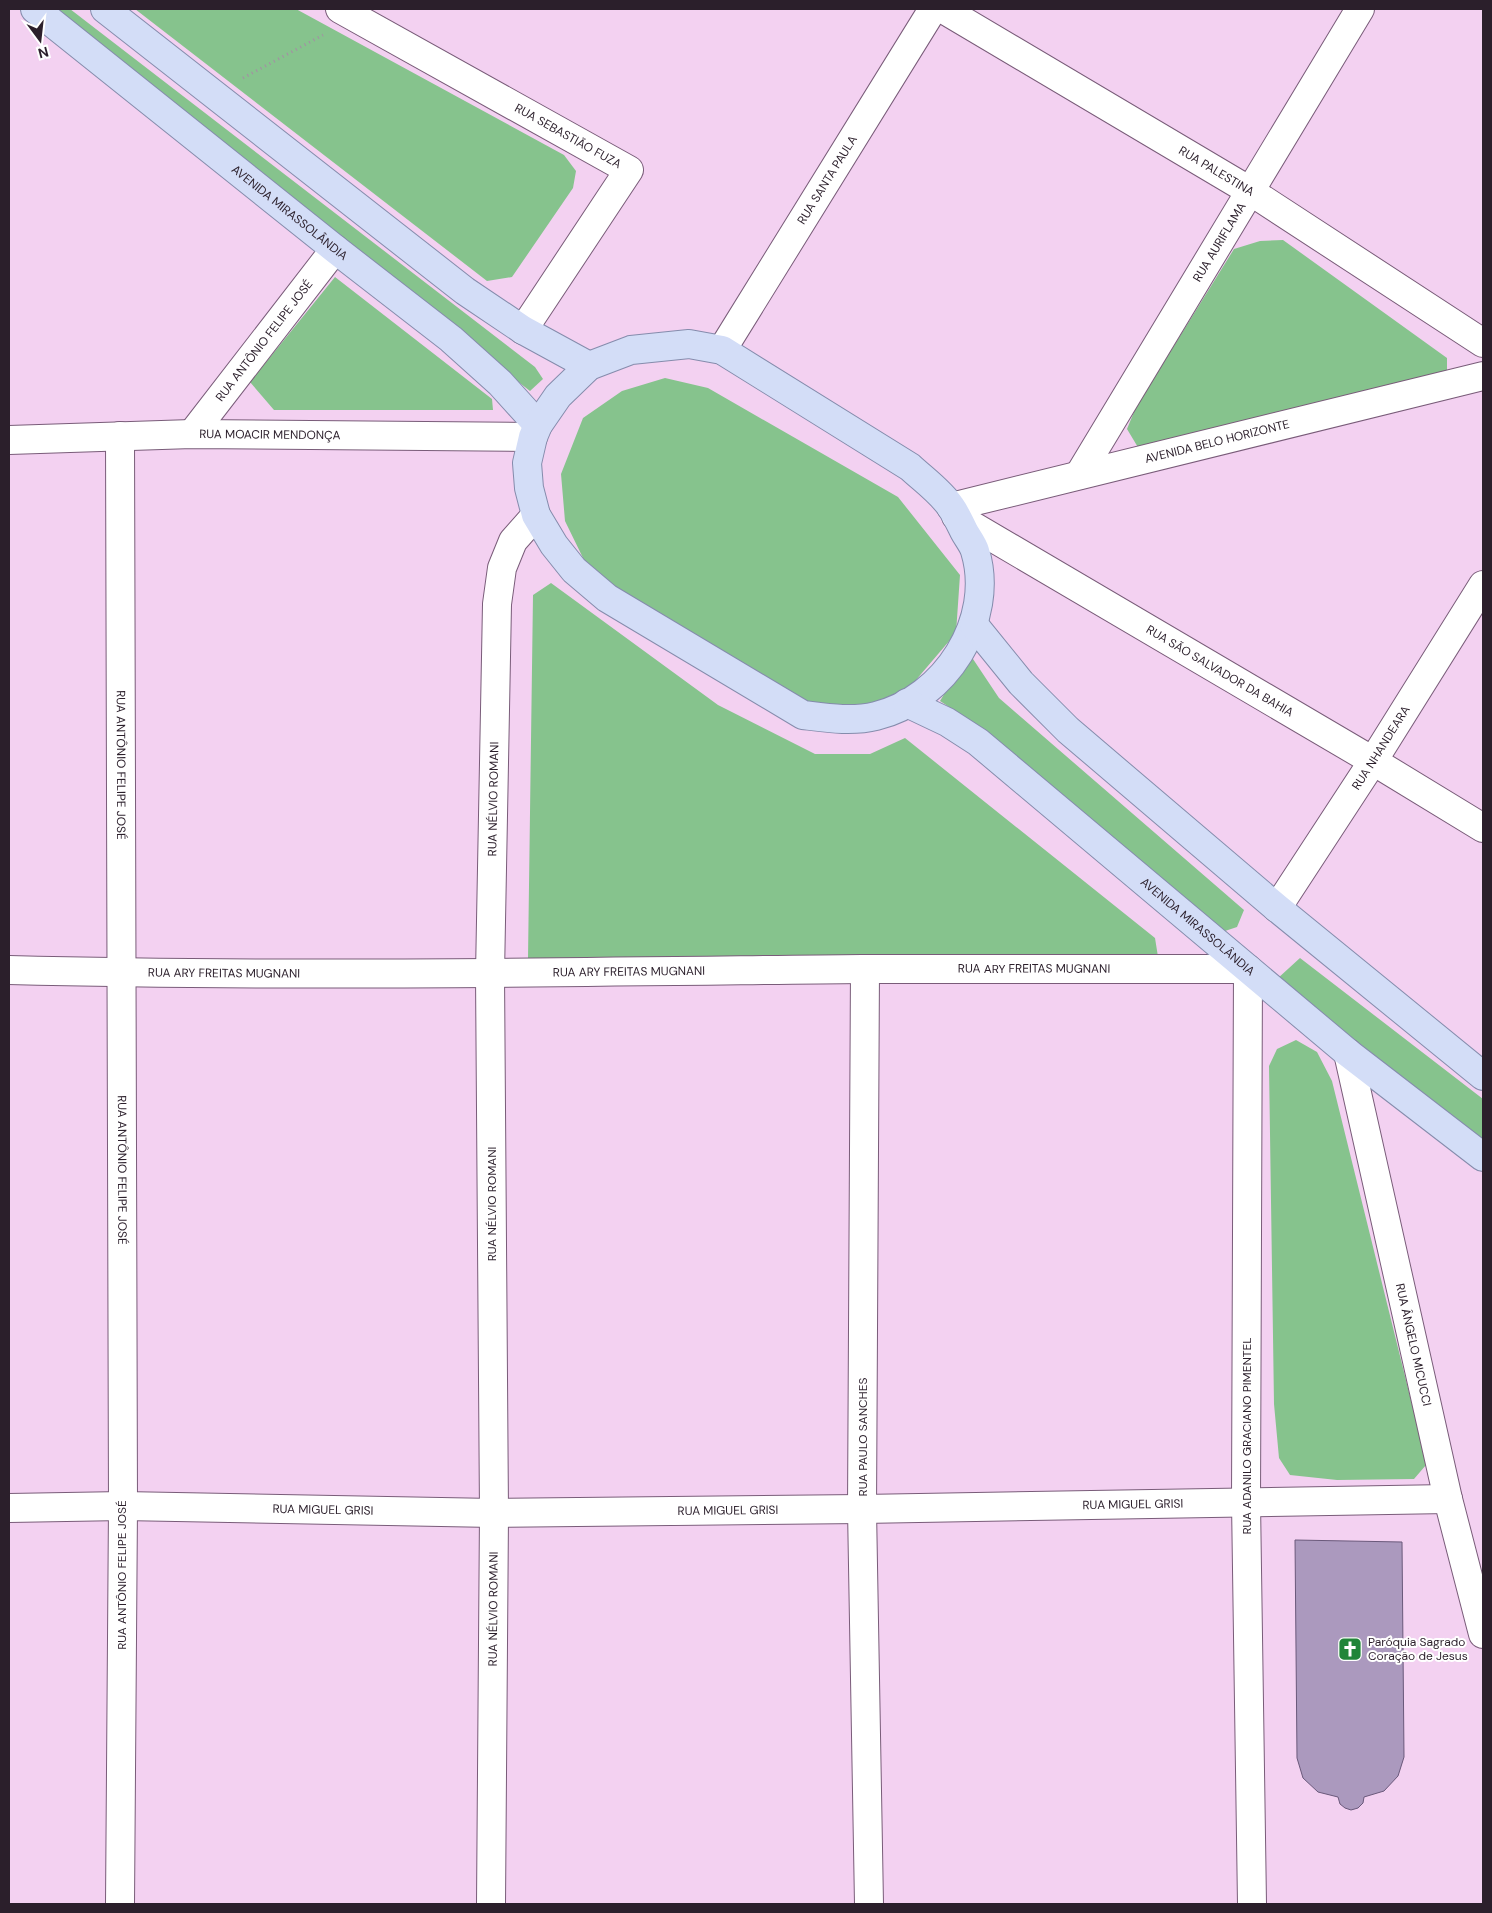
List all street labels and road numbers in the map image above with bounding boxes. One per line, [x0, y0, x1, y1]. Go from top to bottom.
street label: RUA SEBASTIÃO FUZA [512, 100, 624, 172]
street label: RUA SANTA PAULA [794, 132, 861, 227]
street label: RUA PALESTINA [1176, 143, 1257, 200]
street label: AVENIDA MIRASSOLÂNDIA [228, 161, 351, 264]
street label: RUA AURIFLAMA [1189, 199, 1250, 285]
street label: RUA ANTÔNIO FELIPE JOSÉ [212, 276, 316, 405]
street label: AVENIDA BELO HORIZONTE [1143, 416, 1291, 467]
street label: RUA MOACIR MENDONÇA [199, 426, 341, 443]
street label: RUA SÃO SALVADOR DA BAHIA [1143, 622, 1296, 721]
street label: RUA ANTÔNIO FELIPE JOSÉ [113, 690, 129, 840]
street label: RUA NHANDEARA [1348, 703, 1414, 793]
street label: RUA NÉLVIO ROMANI [484, 742, 502, 857]
street label: AVENIDA MIRASSOLÂNDIA [1137, 874, 1258, 979]
street label: RUA ARY FREITAS MUGNANI [958, 961, 1110, 977]
street label: RUA ARY FREITAS MUGNANI [553, 963, 705, 980]
street label: RUA ARY FREITAS MUGNANI [148, 965, 300, 982]
street label: RUA ANTÔNIO FELIPE JOSÉ [114, 1095, 130, 1245]
street label: RUA NÉLVIO ROMANI [484, 1147, 500, 1261]
street label: RUA ÂNGELO MICUCCI [1392, 1282, 1435, 1408]
street label: RUA ADANILO GRACIANO PIMENTEL [1239, 1337, 1255, 1535]
street label: RUA PAULO SANCHES [855, 1378, 871, 1496]
street label: RUA MIGUEL GRISI [1082, 1496, 1183, 1513]
street label: RUA ANTÔNIO FELIPE JOSÉ [114, 1500, 130, 1650]
street label: RUA MIGUEL GRISI [272, 1501, 374, 1519]
street label: RUA MIGUEL GRISI [677, 1502, 778, 1519]
street label: RUA NÉLVIO ROMANI [485, 1552, 502, 1666]

